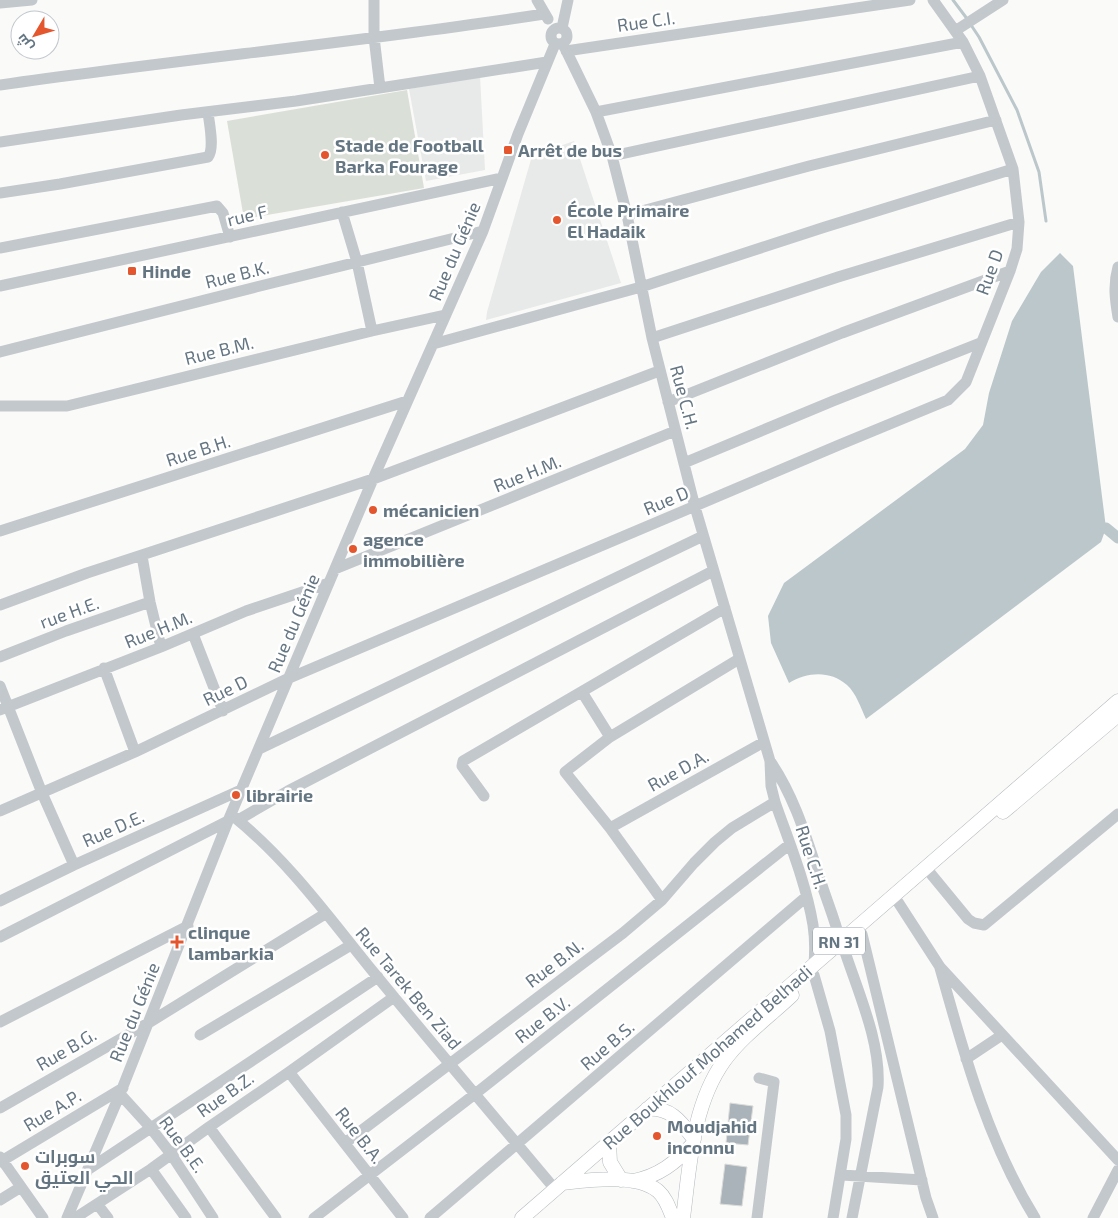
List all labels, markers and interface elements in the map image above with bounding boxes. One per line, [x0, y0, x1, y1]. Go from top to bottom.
street label: Rue C.I. [616, 6, 676, 36]
north arrow [10, 10, 60, 60]
text: ش [12, 30, 37, 56]
place label: Stade de Football Barka Fourage [335, 134, 484, 177]
place label: Arrêt de bus [518, 139, 622, 161]
marker: Arrêt de bus [502, 144, 514, 156]
marker: Stade de Football Barka Fourage [319, 149, 331, 161]
street label: Rue du Génie [423, 198, 485, 304]
place label: École Primaire El Hadaik [567, 199, 690, 242]
street label: rue F [225, 200, 270, 230]
marker: École Primaire El Hadaik [551, 214, 563, 226]
street label: Rue D [971, 246, 1007, 298]
street label: Rue B.K. [203, 255, 271, 293]
place label: Hinde [142, 260, 191, 282]
marker: Hinde [126, 265, 138, 277]
street label: Rue B.M. [182, 331, 256, 369]
street label: Rue C.H. [666, 362, 704, 432]
street label: Rue B.H. [163, 429, 233, 471]
street label: Rue H.M. [490, 449, 564, 497]
street label: Rue D [640, 481, 692, 519]
place label: mécanicien [383, 499, 479, 521]
marker: mécanicien [367, 504, 379, 516]
place label: agence immobilière [363, 528, 465, 571]
marker: agence immobilière [347, 543, 359, 555]
street label: Rue du Génie [262, 570, 324, 676]
street label: rue H.E. [36, 591, 102, 633]
street label: Rue H.M. [121, 605, 195, 653]
street label: Rue D [199, 670, 251, 710]
street label: Rue D.A. [644, 744, 712, 796]
place label: librairie [246, 784, 313, 806]
marker: librairie [230, 789, 242, 801]
street label: Rue D.E. [79, 805, 147, 851]
street label: Rue C.H. [791, 822, 833, 892]
place label: clinque lambarkia [188, 921, 274, 964]
street label: Rue Tarek Ben Ziad [351, 922, 467, 1054]
road number: RN 31 [813, 928, 865, 954]
street label: Rue B.N. [521, 934, 587, 992]
marker: clinque lambarkia [170, 935, 184, 949]
street label: Rue du Génie [104, 959, 164, 1065]
street label: Rue Boukhlouf Mohamed Belhadi [598, 960, 816, 1154]
street label: Rue B.V. [510, 991, 574, 1047]
street label: Rue B.S. [575, 1016, 639, 1074]
street label: Rue B.G. [32, 1023, 100, 1075]
street label: Rue B.Z. [192, 1066, 258, 1122]
street label: Rue A.P. [19, 1084, 85, 1136]
street label: Rue B.A. [331, 1102, 389, 1168]
street label: Rue B.E. [155, 1111, 211, 1177]
place label: Moudjahid inconnu [667, 1115, 757, 1158]
marker: Moudjahid inconnu [651, 1130, 663, 1142]
place label: سوبرات الحي العتيق [35, 1145, 134, 1193]
marker: سوبرات الحي العتيق [19, 1160, 31, 1172]

